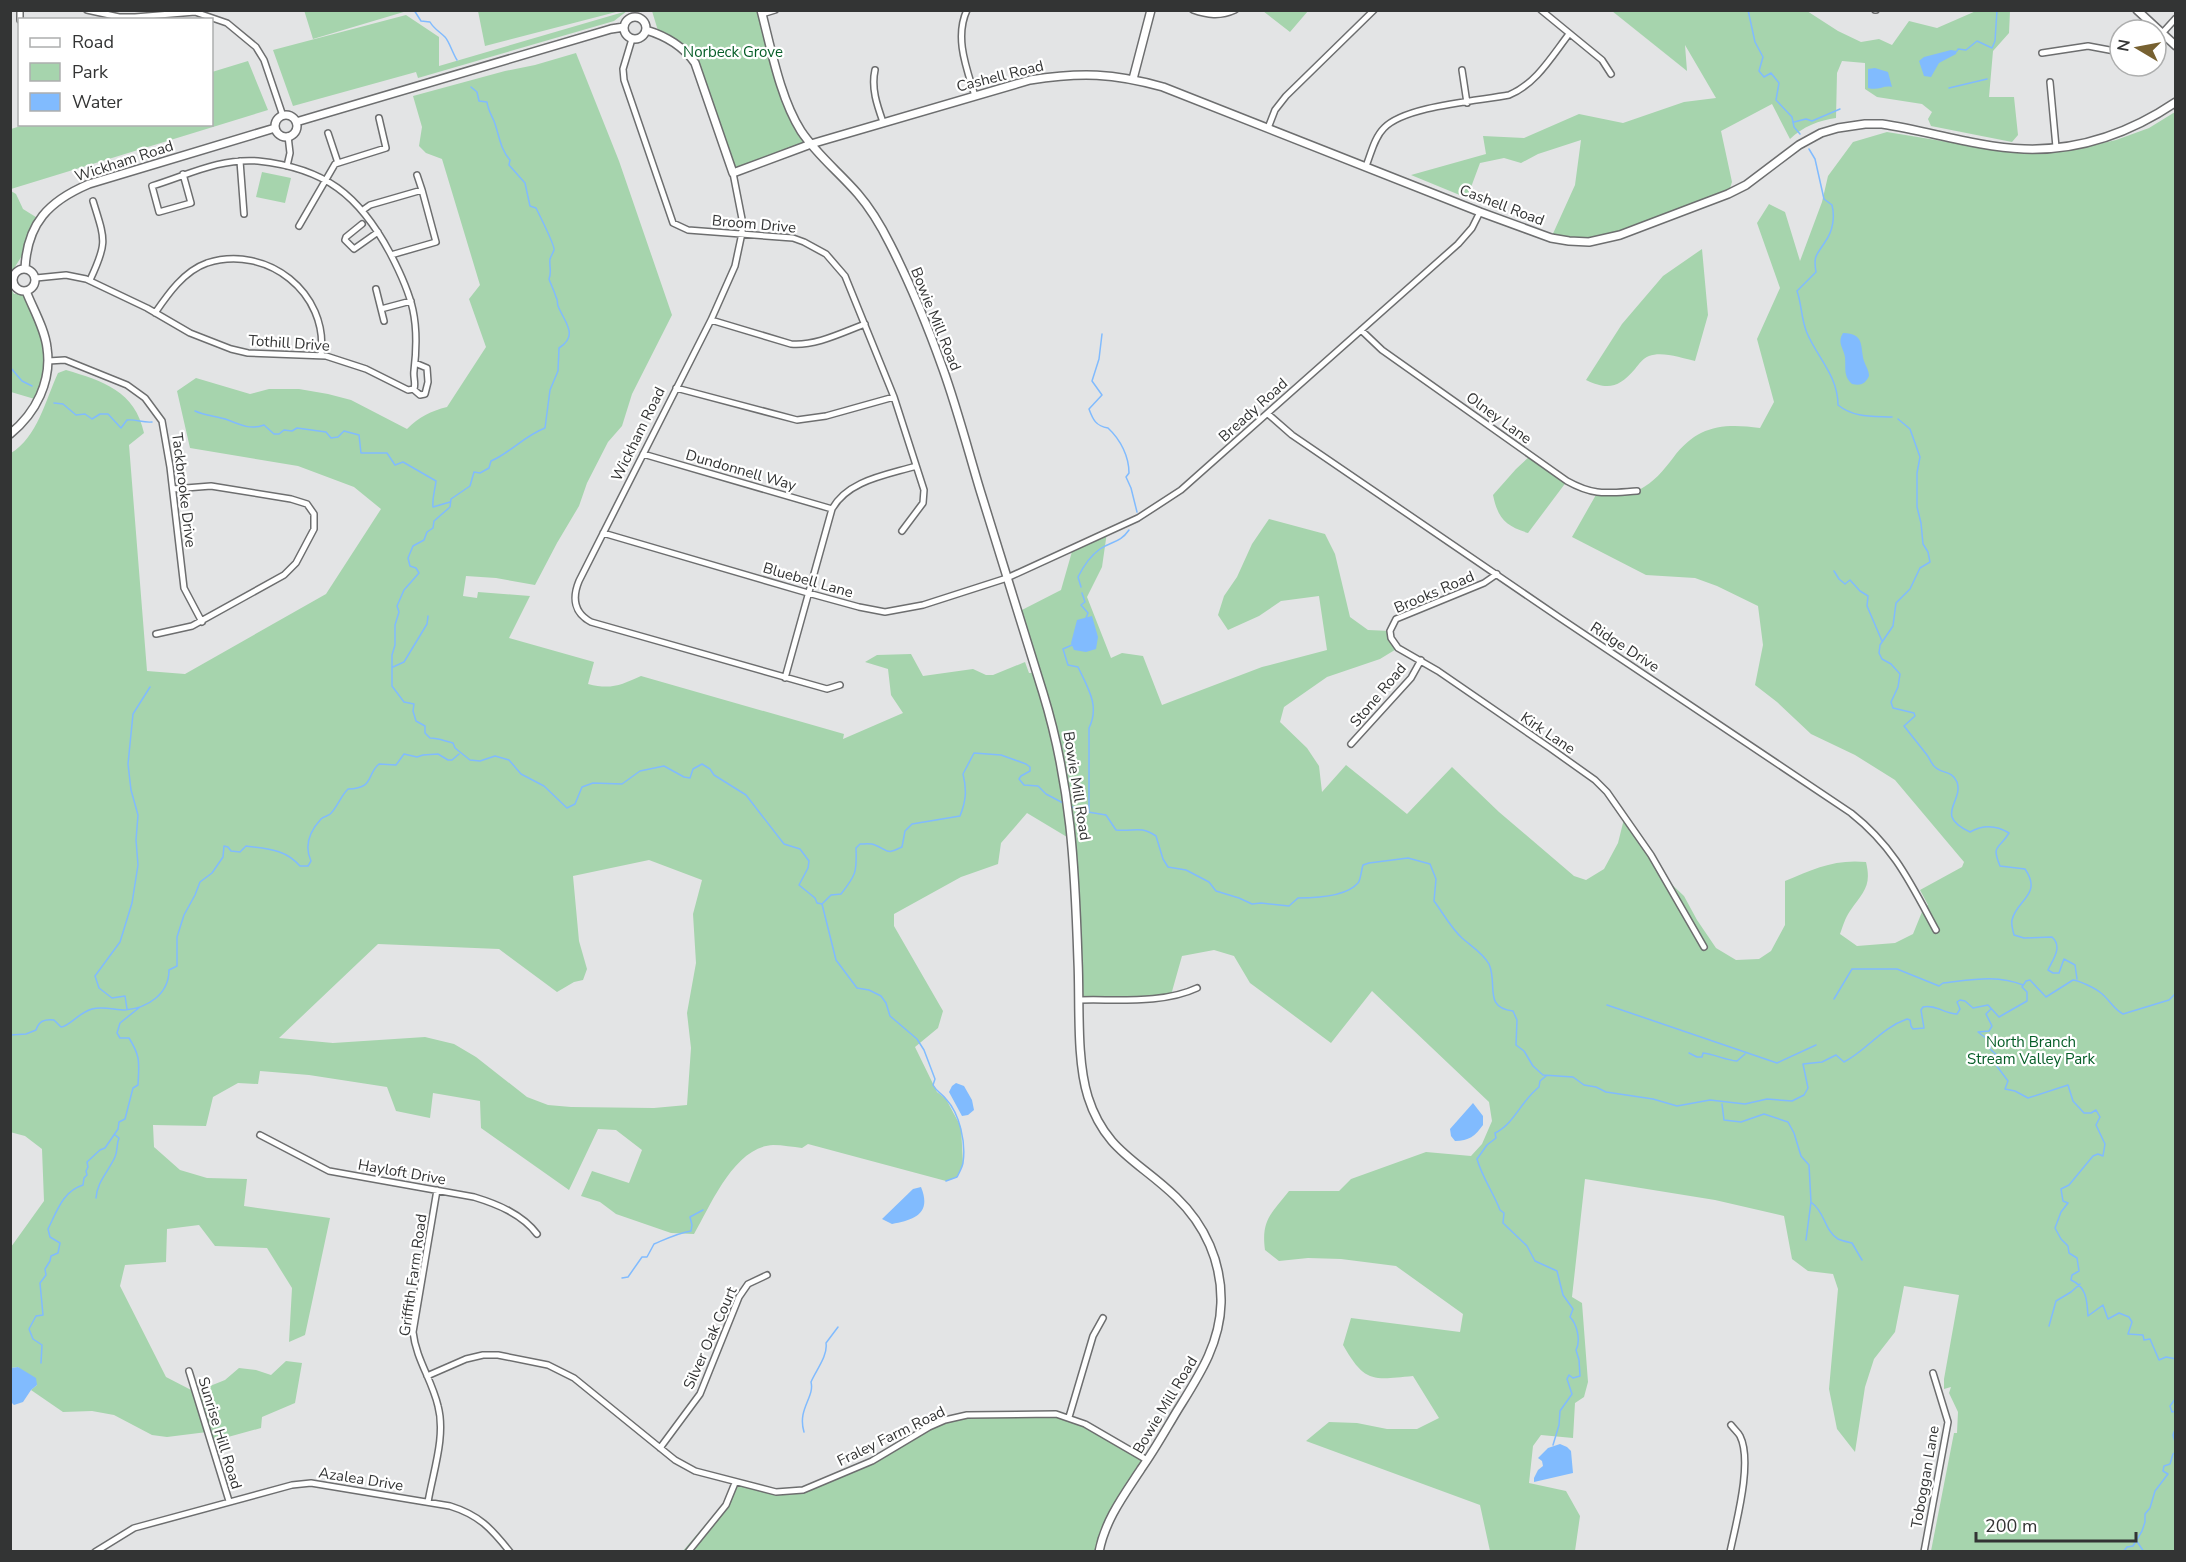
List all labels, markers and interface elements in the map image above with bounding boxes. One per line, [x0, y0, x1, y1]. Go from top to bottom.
legend [18, 18, 213, 126]
north arrow [2108, 18, 2168, 78]
text: Road [72, 30, 114, 54]
text: N [2112, 38, 2136, 53]
park label: Norbeck Grove [683, 42, 783, 62]
street label: Cashell Road [954, 56, 1046, 96]
text: Park [72, 60, 109, 84]
text: Water [72, 90, 123, 114]
street label: Wickham Road [72, 136, 176, 186]
street label: Cashell Road [1457, 180, 1547, 230]
street label: Broom Drive [711, 210, 797, 238]
street label: Bowie Mill Road [906, 264, 966, 374]
street label: Tothill Drive [248, 330, 330, 356]
street label: Bready Road [1214, 374, 1292, 446]
street label: Wickham Road [607, 384, 669, 484]
street label: Olney Lane [1462, 387, 1536, 449]
street label: Tackbrooke Drive [167, 431, 201, 549]
street label: Dundonnell Way [683, 445, 799, 495]
street label: Bluebell Lane [761, 558, 855, 602]
street label: Brooks Road [1391, 566, 1477, 618]
street label: Ridge Drive [1587, 617, 1663, 677]
street label: Stone Road [1345, 659, 1411, 731]
street label: Kirk Lane [1517, 707, 1579, 759]
street label: Bowie Mill Road [1058, 730, 1096, 842]
park label: North Branch Stream Valley Park [1967, 1032, 2095, 1069]
street label: Hayloft Drive [356, 1154, 448, 1190]
street label: Griffith Farm Road [395, 1213, 431, 1337]
street label: Silver Oak Court [679, 1283, 742, 1392]
street label: Bowie Mill Road [1128, 1353, 1202, 1457]
street label: Sunrise Hill Road [193, 1374, 247, 1492]
street label: Fraley Farm Road [834, 1401, 948, 1471]
street label: Toboggan Lane [1906, 1424, 1944, 1530]
street label: Azalea Drive [317, 1462, 405, 1496]
scale bar [1976, 1505, 2136, 1543]
text: 200 m [1985, 1514, 2037, 1538]

